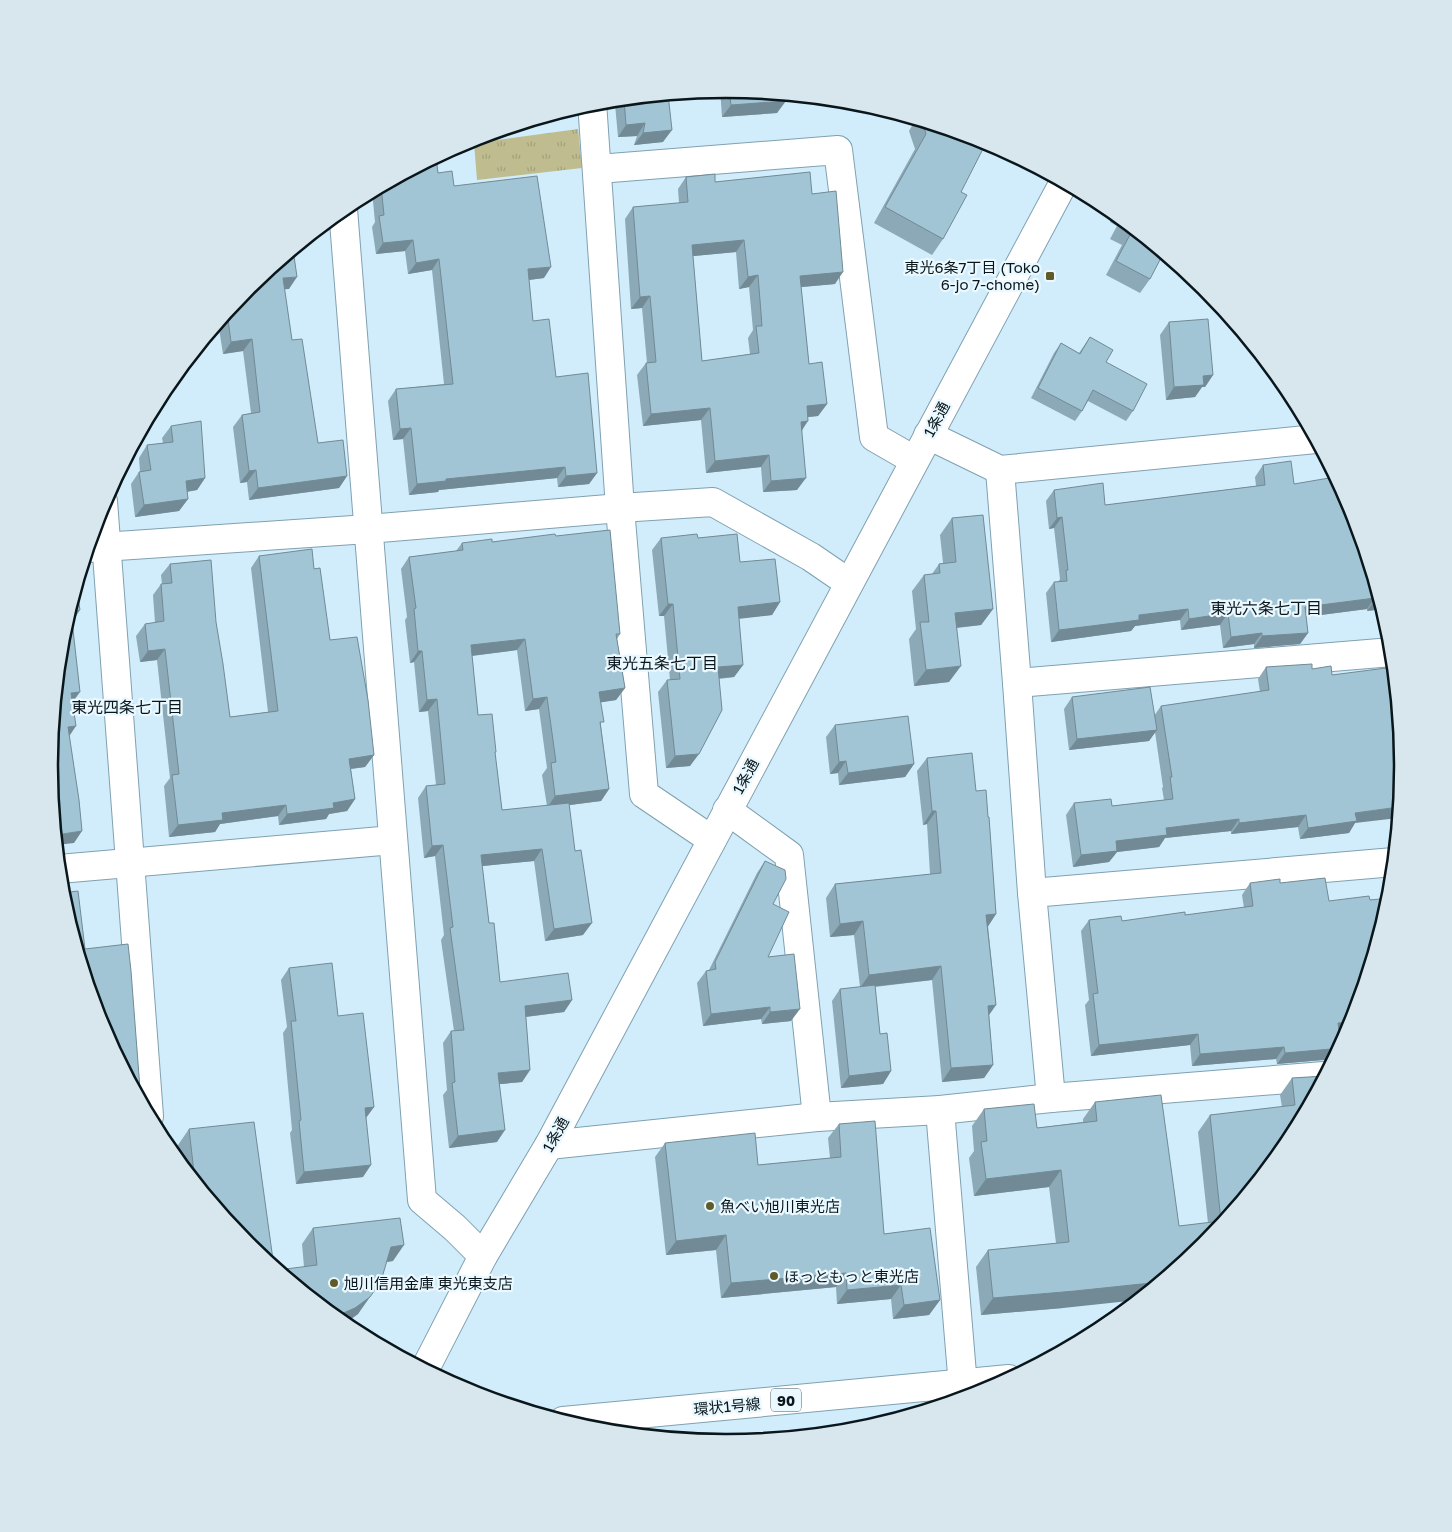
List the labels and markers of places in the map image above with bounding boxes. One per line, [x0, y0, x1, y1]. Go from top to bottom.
place label: 東光6条7丁目 (Toko 6-jo 7-chome) [904, 258, 1040, 293]
marker: 東光6条7丁目 (Toko 6-jo 7-chome) [1044, 270, 1056, 282]
place label: 魚べい旭川東光店 [720, 1197, 840, 1215]
marker: 魚べい旭川東光店 [704, 1200, 716, 1212]
place label: ほっともっと東光店 [784, 1267, 919, 1285]
marker: ほっともっと東光店 [768, 1270, 780, 1282]
place label: 旭川信用金庫 東光東支店 [344, 1274, 513, 1292]
marker: 旭川信用金庫 東光東支店 [328, 1277, 340, 1289]

